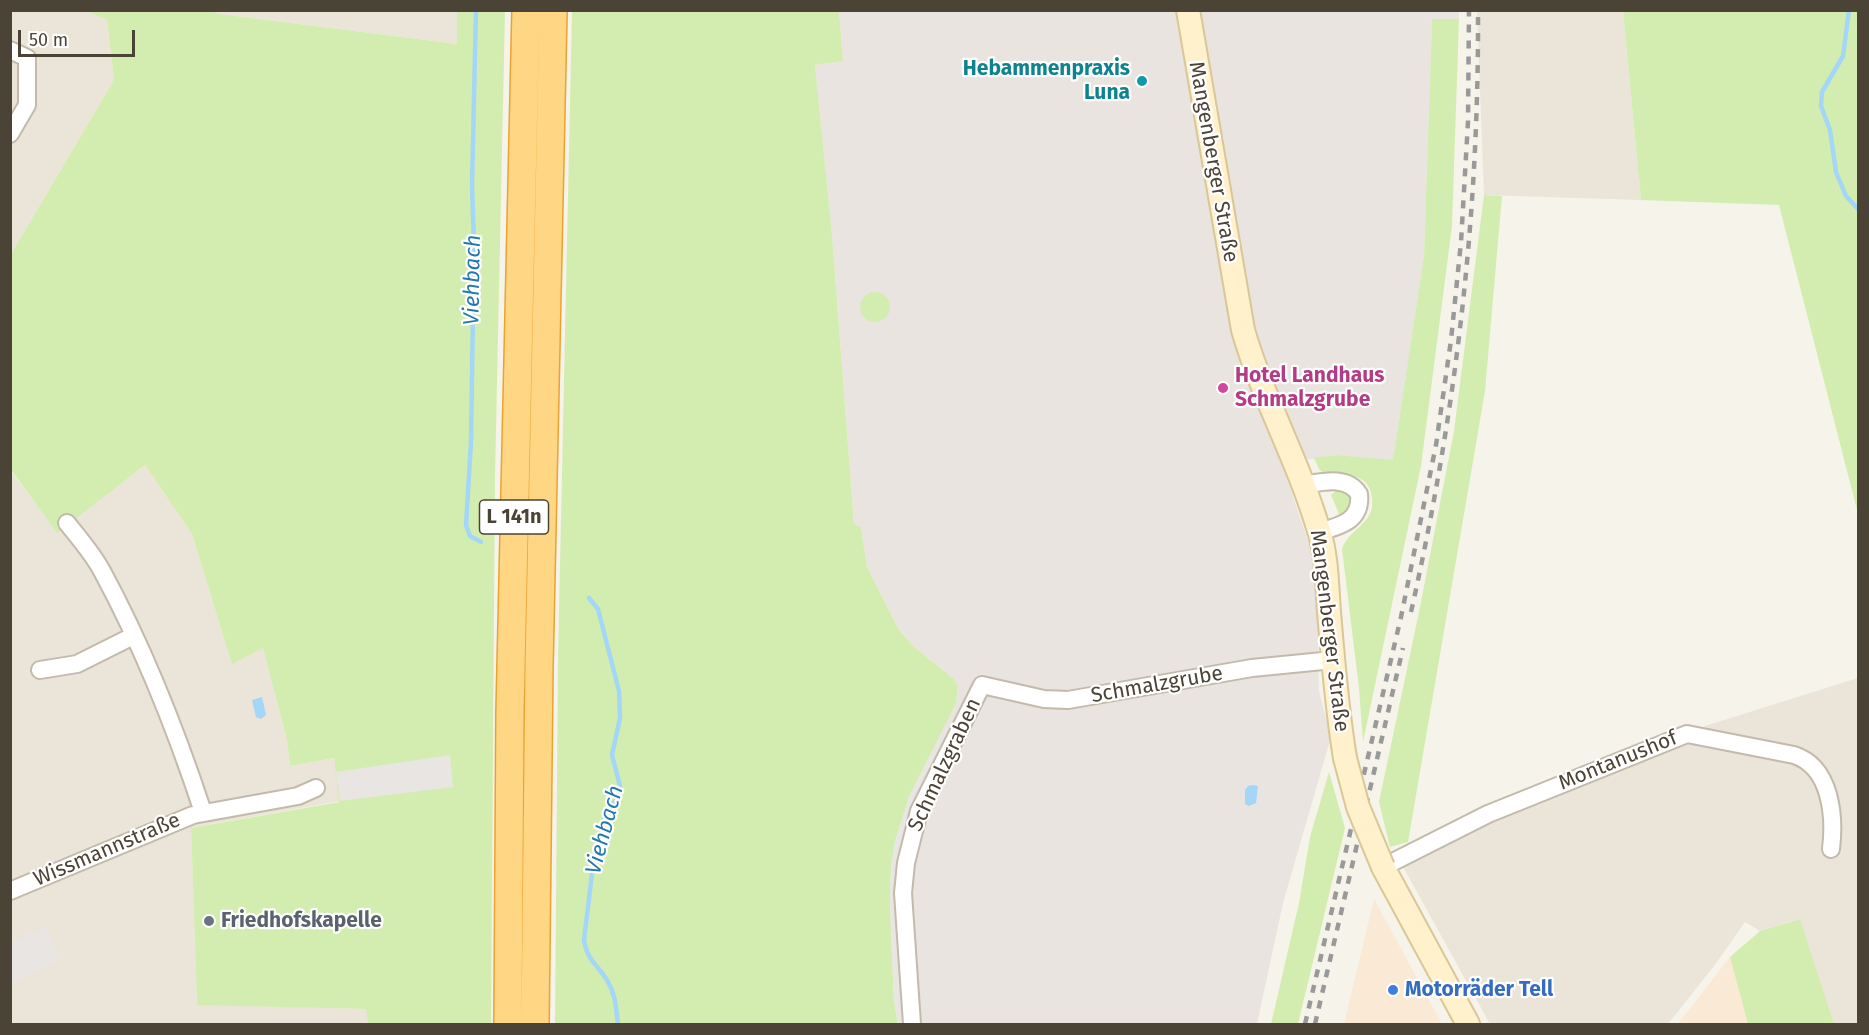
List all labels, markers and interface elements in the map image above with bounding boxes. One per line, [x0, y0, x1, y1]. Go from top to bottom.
scale bar [21, 18, 138, 56]
text: 50 m [29, 29, 68, 51]
place label: Hebammenpraxis Luna [963, 56, 1130, 106]
street label: Mangenberger Straße [1183, 60, 1243, 264]
marker: Hebammenpraxis Luna [1135, 74, 1149, 88]
water label: Viehbach [459, 234, 487, 326]
place label: Hotel Landhaus Schmalzgrube [1235, 363, 1384, 413]
marker: Hotel Landhaus Schmalzgrube [1216, 381, 1230, 395]
road number: L 141n [480, 500, 548, 534]
street label: Mangenberger Straße [1304, 528, 1354, 734]
street label: Schmalzgrube [1089, 661, 1225, 709]
street label: Schmalzgraben [903, 694, 987, 836]
street label: Montanushof [1555, 726, 1681, 796]
water label: Viehbach [580, 783, 630, 877]
street label: Wissmannstraße [30, 808, 184, 892]
place label: Friedhofskapelle [221, 908, 382, 934]
marker: Friedhofskapelle [202, 914, 216, 928]
place label: Motorräder Tell [1405, 977, 1553, 1003]
marker: Motorräder Tell [1386, 983, 1400, 997]

